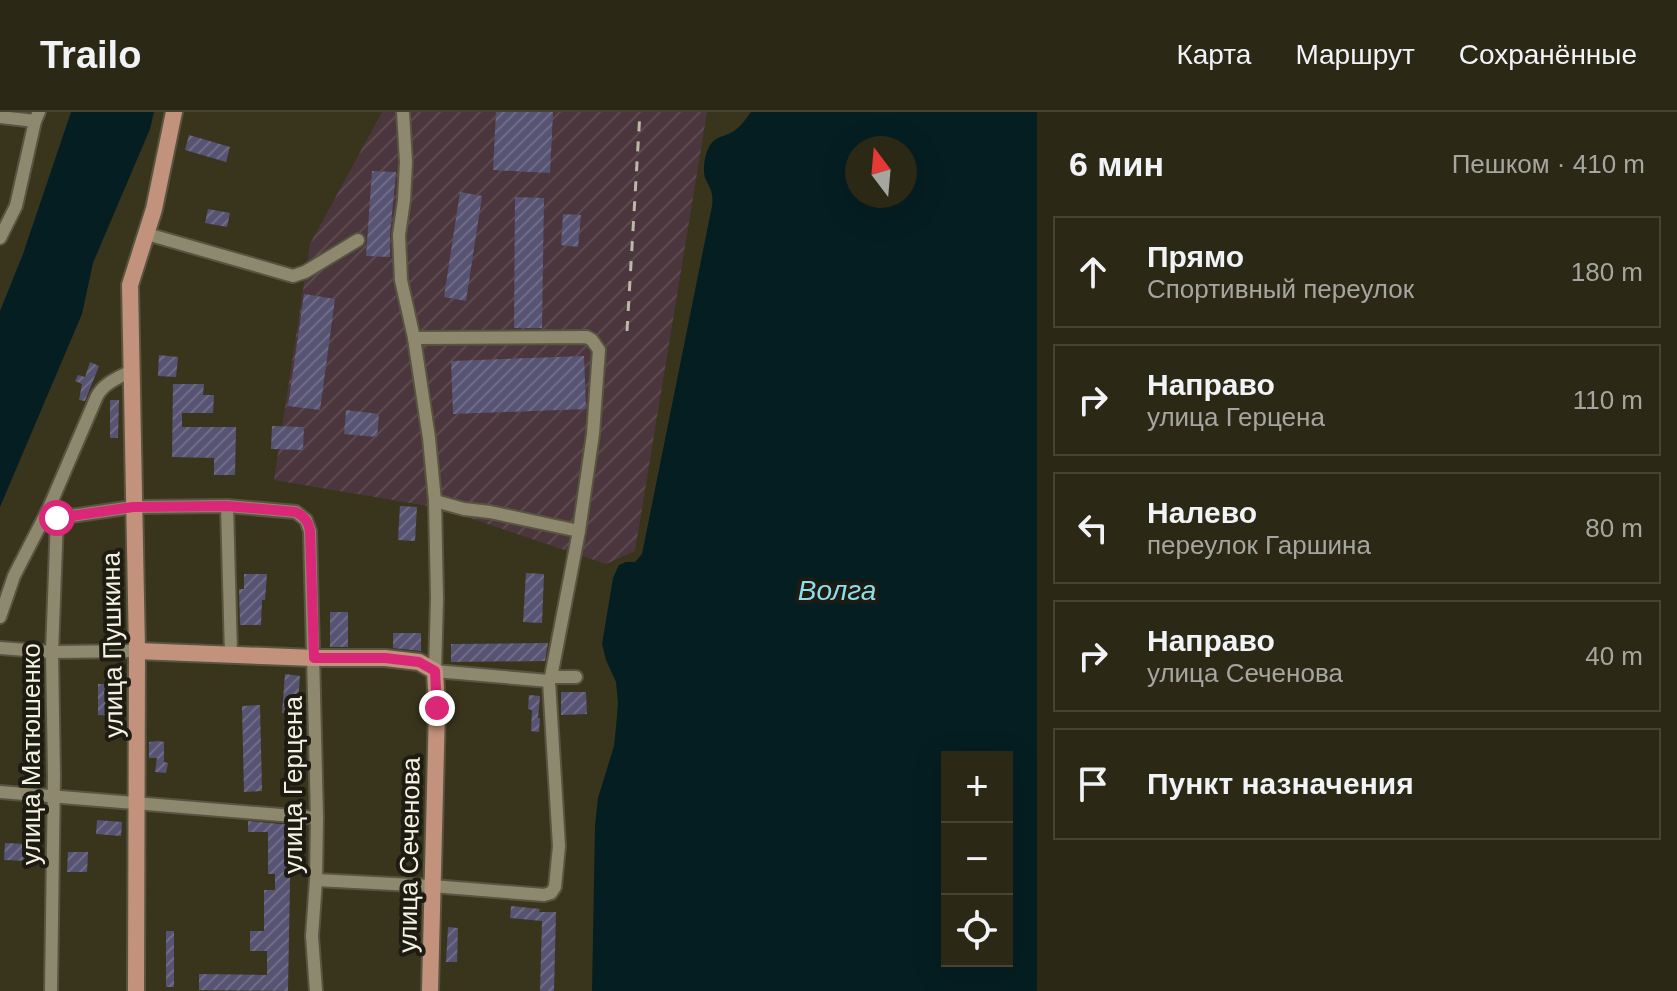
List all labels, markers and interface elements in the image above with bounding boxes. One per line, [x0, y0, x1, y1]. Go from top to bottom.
text: Trailo [40, 34, 141, 76]
text: Карта [1176, 39, 1251, 70]
text: Маршрут [1295, 39, 1415, 70]
text: Сохранённые [1459, 39, 1637, 70]
north arrow [845, 136, 917, 208]
text: 6 мин [1069, 145, 1164, 183]
text: Пешком · 410 m [1452, 149, 1645, 179]
text: Прямо [1147, 240, 1244, 273]
icon: ahead [1071, 250, 1115, 294]
text: 180 m [1571, 257, 1643, 287]
text: Спортивный переулок [1147, 274, 1414, 304]
text: Направо [1147, 368, 1275, 401]
icon: right [1071, 378, 1115, 422]
text: 110 m [1573, 385, 1643, 415]
text: улица Герцена [1147, 402, 1325, 432]
text: Налево [1147, 496, 1257, 529]
route start [39, 500, 75, 536]
icon: left [1071, 506, 1115, 550]
text: 80 m [1585, 513, 1643, 543]
text: переулок Гаршина [1147, 530, 1371, 560]
street label: улица Пушкина [95, 551, 129, 738]
water label: Волга [798, 575, 876, 606]
text: Направо [1147, 624, 1275, 657]
icon: right [1071, 634, 1115, 678]
text: 40 m [1585, 641, 1643, 671]
street label: улица Матюшенко [16, 643, 46, 865]
text: улица Сеченова [1147, 658, 1343, 688]
route end [419, 690, 455, 726]
street label: улица Герцена [278, 696, 308, 874]
map controls [941, 751, 1013, 967]
button: + [941, 751, 1013, 823]
street label: улица Сеченова [392, 756, 426, 953]
icon: arrive [1071, 762, 1115, 806]
text: Пункт назначения [1147, 767, 1414, 800]
button: − [941, 823, 1013, 895]
button: locate [941, 895, 1013, 967]

